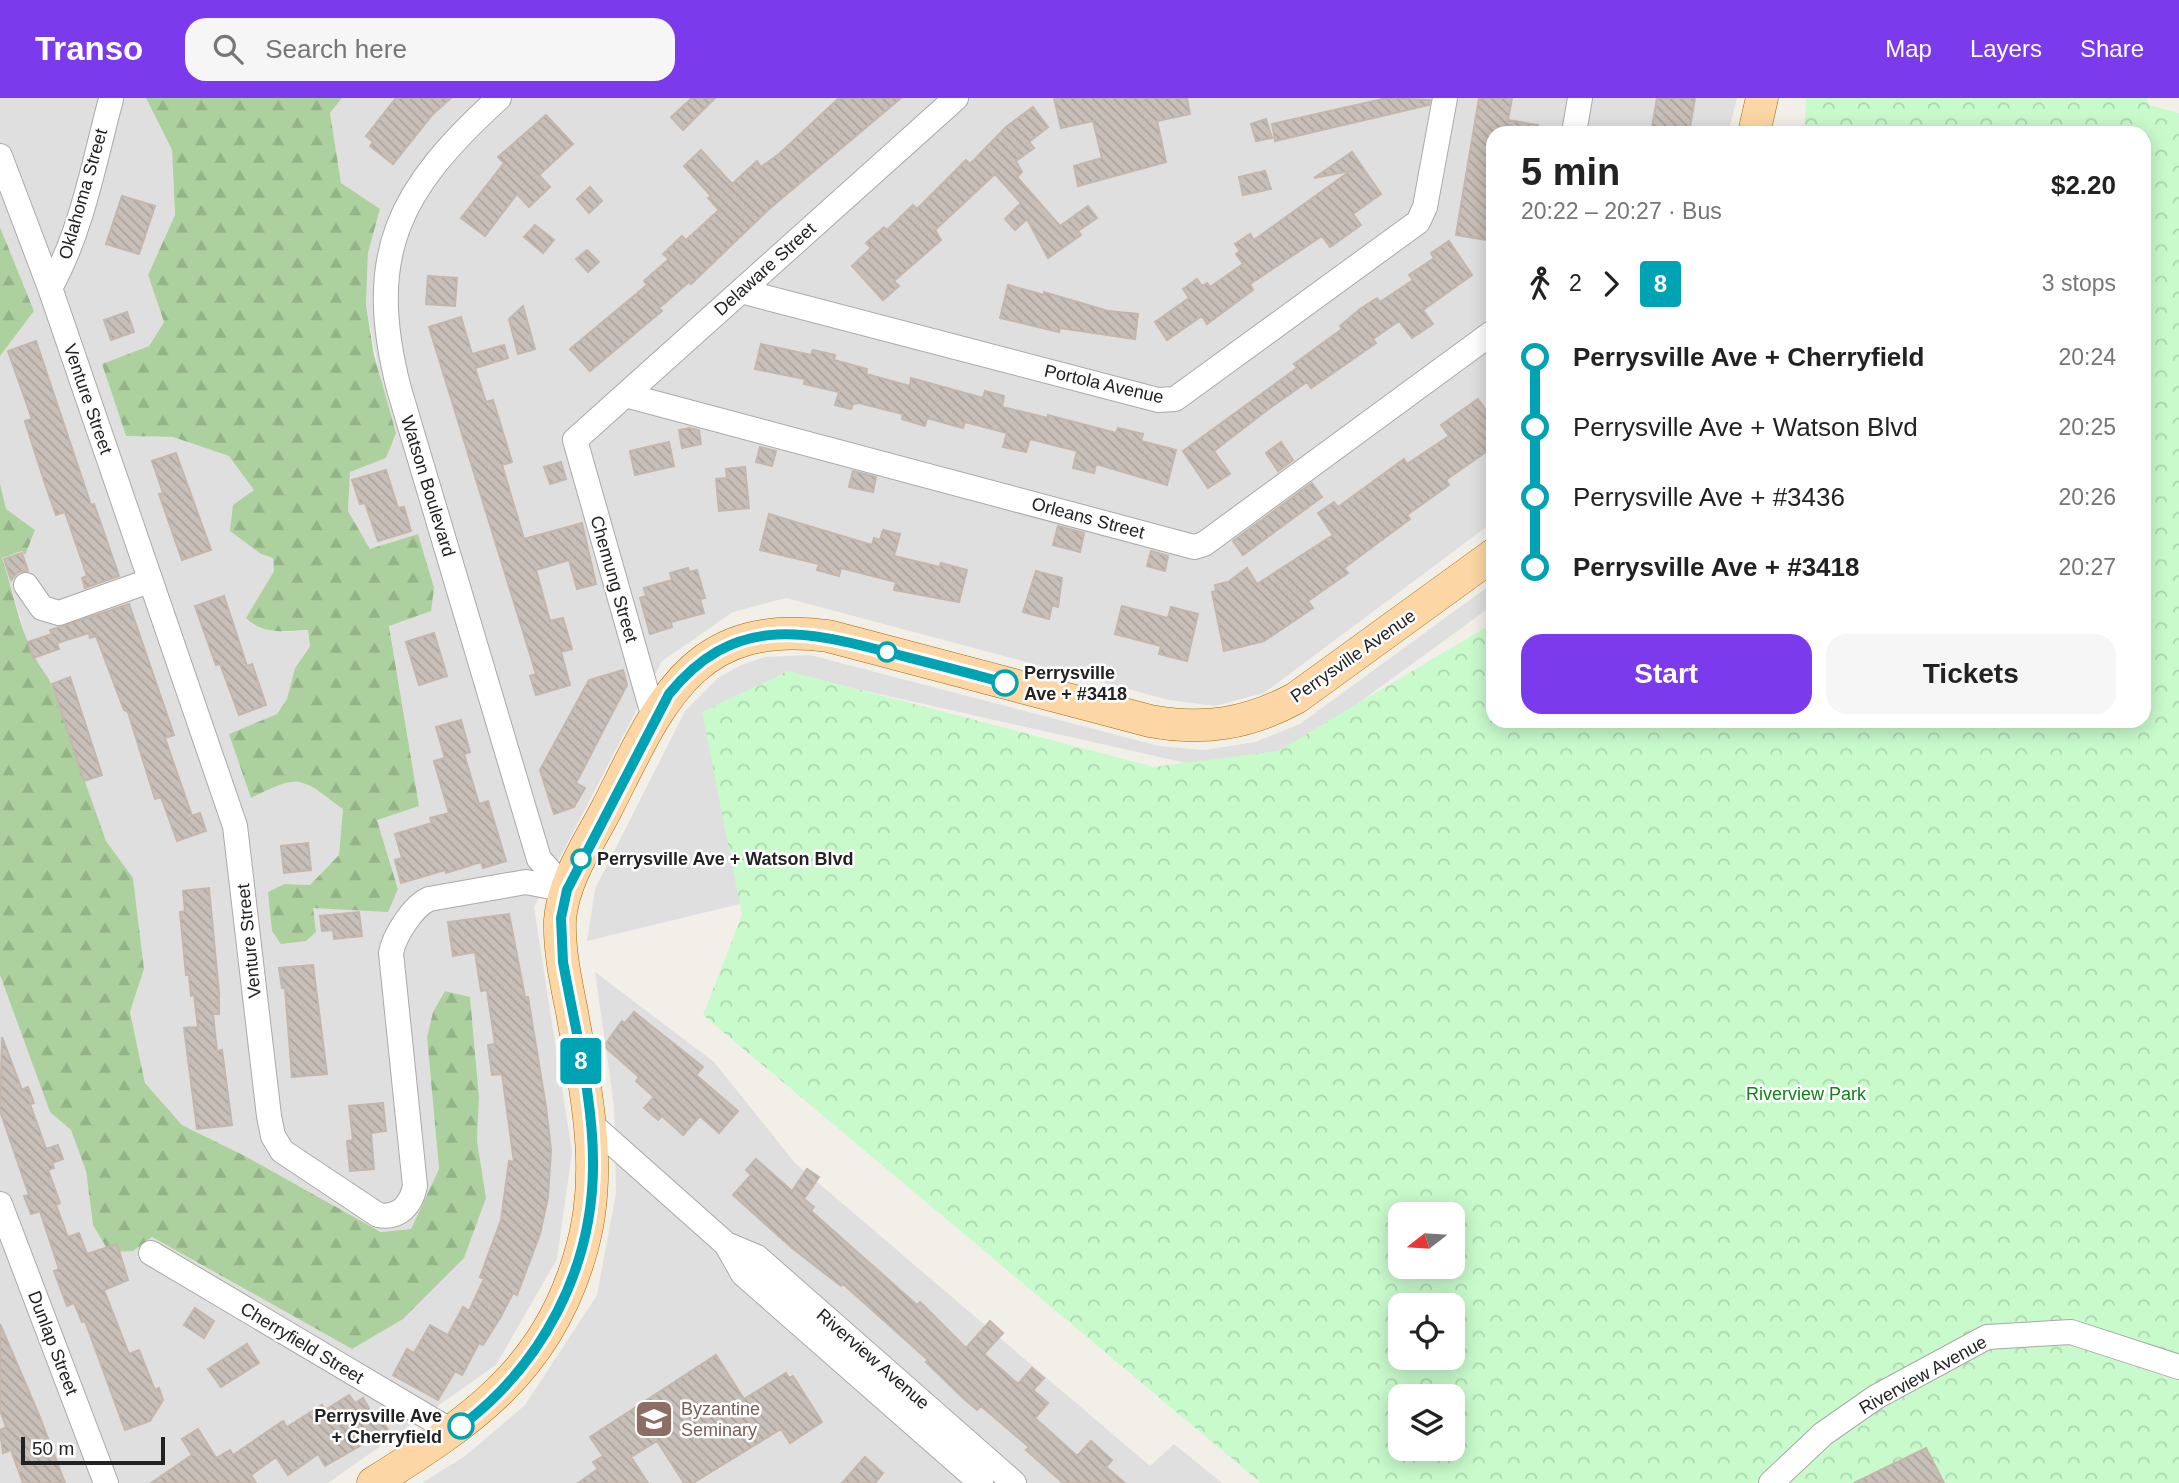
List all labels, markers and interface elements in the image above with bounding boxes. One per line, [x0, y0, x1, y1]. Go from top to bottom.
search box [185, 18, 675, 81]
text: Transo [35, 30, 143, 67]
icon: search [209, 30, 247, 68]
text: Search here [265, 34, 407, 64]
text: Map [1885, 35, 1932, 62]
text: Layers [1970, 35, 2042, 62]
text: Share [2080, 35, 2144, 62]
street label: Oklahoma Street [55, 126, 111, 262]
text: 5 min [1521, 151, 1620, 193]
text: $2.20 [2051, 170, 2116, 200]
text: 20:22 – 20:27 · Bus [1521, 198, 1722, 224]
street label: Delaware Street [710, 218, 820, 320]
icon: walk [1521, 265, 1559, 303]
icon: forward [1592, 265, 1630, 303]
text: 2 [1569, 270, 1582, 296]
text: 8 [1654, 270, 1667, 297]
text: 3 stops [2042, 270, 2116, 296]
street label: Venture Street [60, 341, 116, 457]
text: Perrysville Ave + Cherryfield [1573, 342, 1924, 372]
text: 20:24 [2058, 344, 2116, 370]
street label: Portola Avenue [1042, 361, 1166, 407]
text: Perrysville Ave + Watson Blvd [1573, 412, 1918, 442]
street label: Watson Boulevard [397, 413, 459, 559]
text: 20:25 [2058, 414, 2116, 440]
text: Perrysville Ave + #3436 [1573, 482, 1845, 512]
text: 20:26 [2058, 484, 2116, 510]
street label: Orleans Street [1029, 493, 1147, 543]
street label: Chemung Street [586, 513, 642, 645]
text: Perrysville Ave + #3418 [1573, 552, 1859, 582]
text: 20:27 [2058, 554, 2116, 580]
street label: Perrysville Avenue [1287, 605, 1419, 707]
button: Start [1521, 634, 1812, 714]
button: Tickets [1826, 634, 2116, 714]
unlabelled marker [877, 642, 897, 662]
place label: Perrysville Ave + #3418 [1024, 663, 1127, 704]
marker: Perrysville Ave + #3418 [992, 670, 1018, 696]
marker: Perrysville Ave + Watson Blvd [571, 849, 591, 869]
place label: Perrysville Ave + Watson Blvd [597, 849, 854, 869]
street label: Venture Street [233, 883, 265, 999]
line badge: 8 [558, 1038, 604, 1084]
text: 8 [574, 1047, 588, 1074]
park label: Riverview Park [1746, 1084, 1867, 1104]
north arrow [1388, 1202, 1465, 1279]
map controls [1388, 1202, 1465, 1461]
street label: Dunlap Street [24, 1288, 82, 1398]
button: locate [1388, 1293, 1465, 1370]
street label: Cherryfield Street [237, 1298, 367, 1388]
street label: Riverview Avenue [813, 1305, 933, 1413]
street label: Riverview Avenue [1856, 1332, 1990, 1418]
button: layers [1388, 1384, 1465, 1461]
school or university icon: Byzantine Seminary [633, 1398, 675, 1440]
place label: Byzantine Seminary [681, 1399, 760, 1440]
place label: Perrysville Ave + Cherryfield [314, 1406, 442, 1447]
marker: Perrysville Ave + Cherryfield [448, 1413, 474, 1439]
scale bar [21, 1434, 164, 1466]
text: 50 m [32, 1438, 74, 1459]

